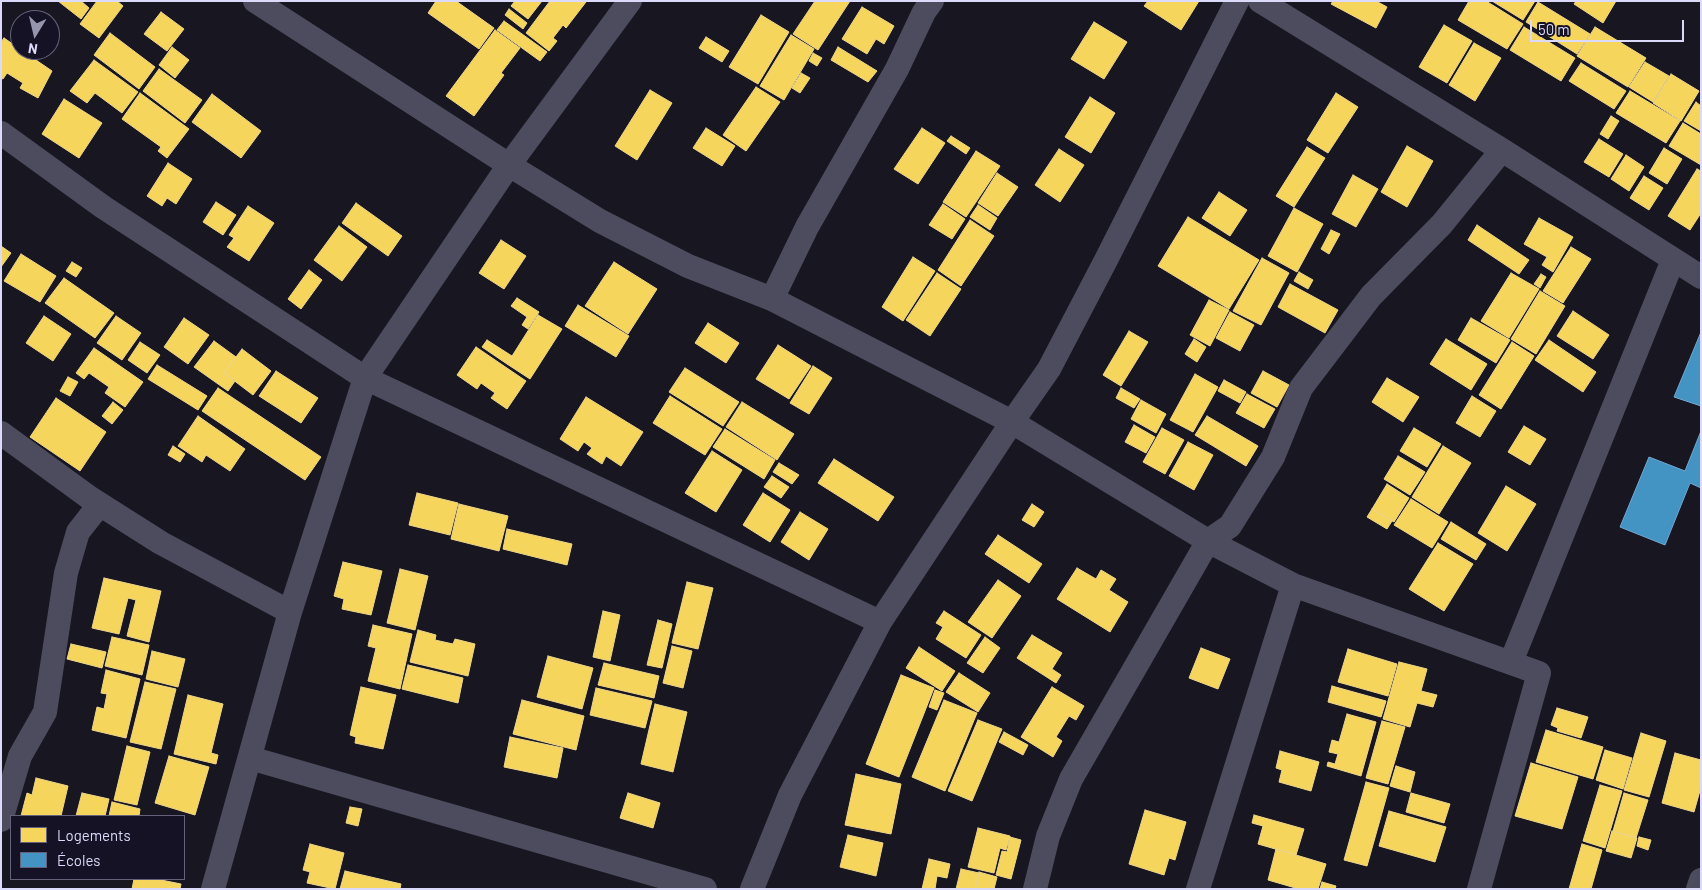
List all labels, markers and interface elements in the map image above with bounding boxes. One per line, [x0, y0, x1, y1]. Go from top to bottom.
north arrow [10, 10, 60, 60]
scale bar [1532, 10, 1686, 42]
text: 50 m [1538, 20, 1570, 38]
text: N [27, 40, 39, 58]
legend [10, 815, 185, 880]
text: Logements [57, 826, 131, 844]
text: Écoles [57, 851, 101, 869]

